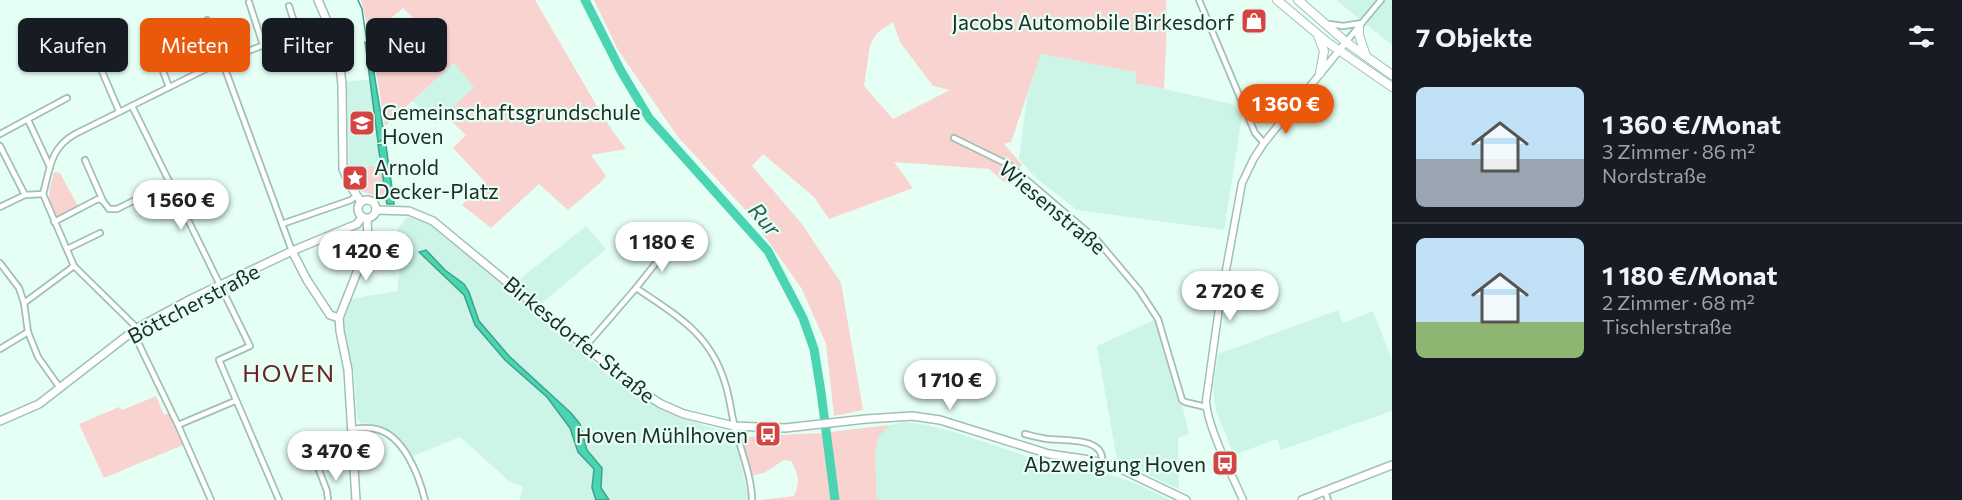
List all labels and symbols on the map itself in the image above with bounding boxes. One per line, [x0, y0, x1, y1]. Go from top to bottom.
shop icon: Jacobs Automobile Birkesdorf [1239, 6, 1269, 36]
place label: Jacobs Automobile Birkesdorf [952, 9, 1235, 34]
pin: 1 360 € [1231, 84, 1341, 135]
place label: Gemeinschaftsgrundschule Hoven [382, 99, 641, 148]
school or university icon: Gemeinschaftsgrundschule Hoven [347, 108, 377, 138]
place label: Arnold Decker-Platz [374, 154, 499, 203]
street label: Wiesenstraße [995, 155, 1111, 259]
place icon: Arnold Decker-Platz [340, 163, 370, 193]
pin: 1 560 € [126, 180, 236, 231]
water label: Rur [743, 197, 788, 242]
pin: 1 180 € [607, 222, 717, 273]
pin: 1 420 € [311, 231, 421, 282]
street label: Böttcherstraße [123, 258, 263, 348]
street label: Birkesdorfer Straße [500, 270, 660, 408]
pin: 2 720 € [1175, 271, 1285, 322]
district label: HOVEN [242, 358, 336, 387]
pin: 1 710 € [895, 360, 1005, 411]
bus stop icon: Hoven Mühlhoven [753, 419, 783, 449]
place label: Hoven Mühlhoven [576, 422, 748, 447]
pin: 3 470 € [281, 431, 391, 482]
bus stop icon: Abzweigung Hoven [1210, 448, 1240, 478]
place label: Abzweigung Hoven [1024, 451, 1206, 476]

